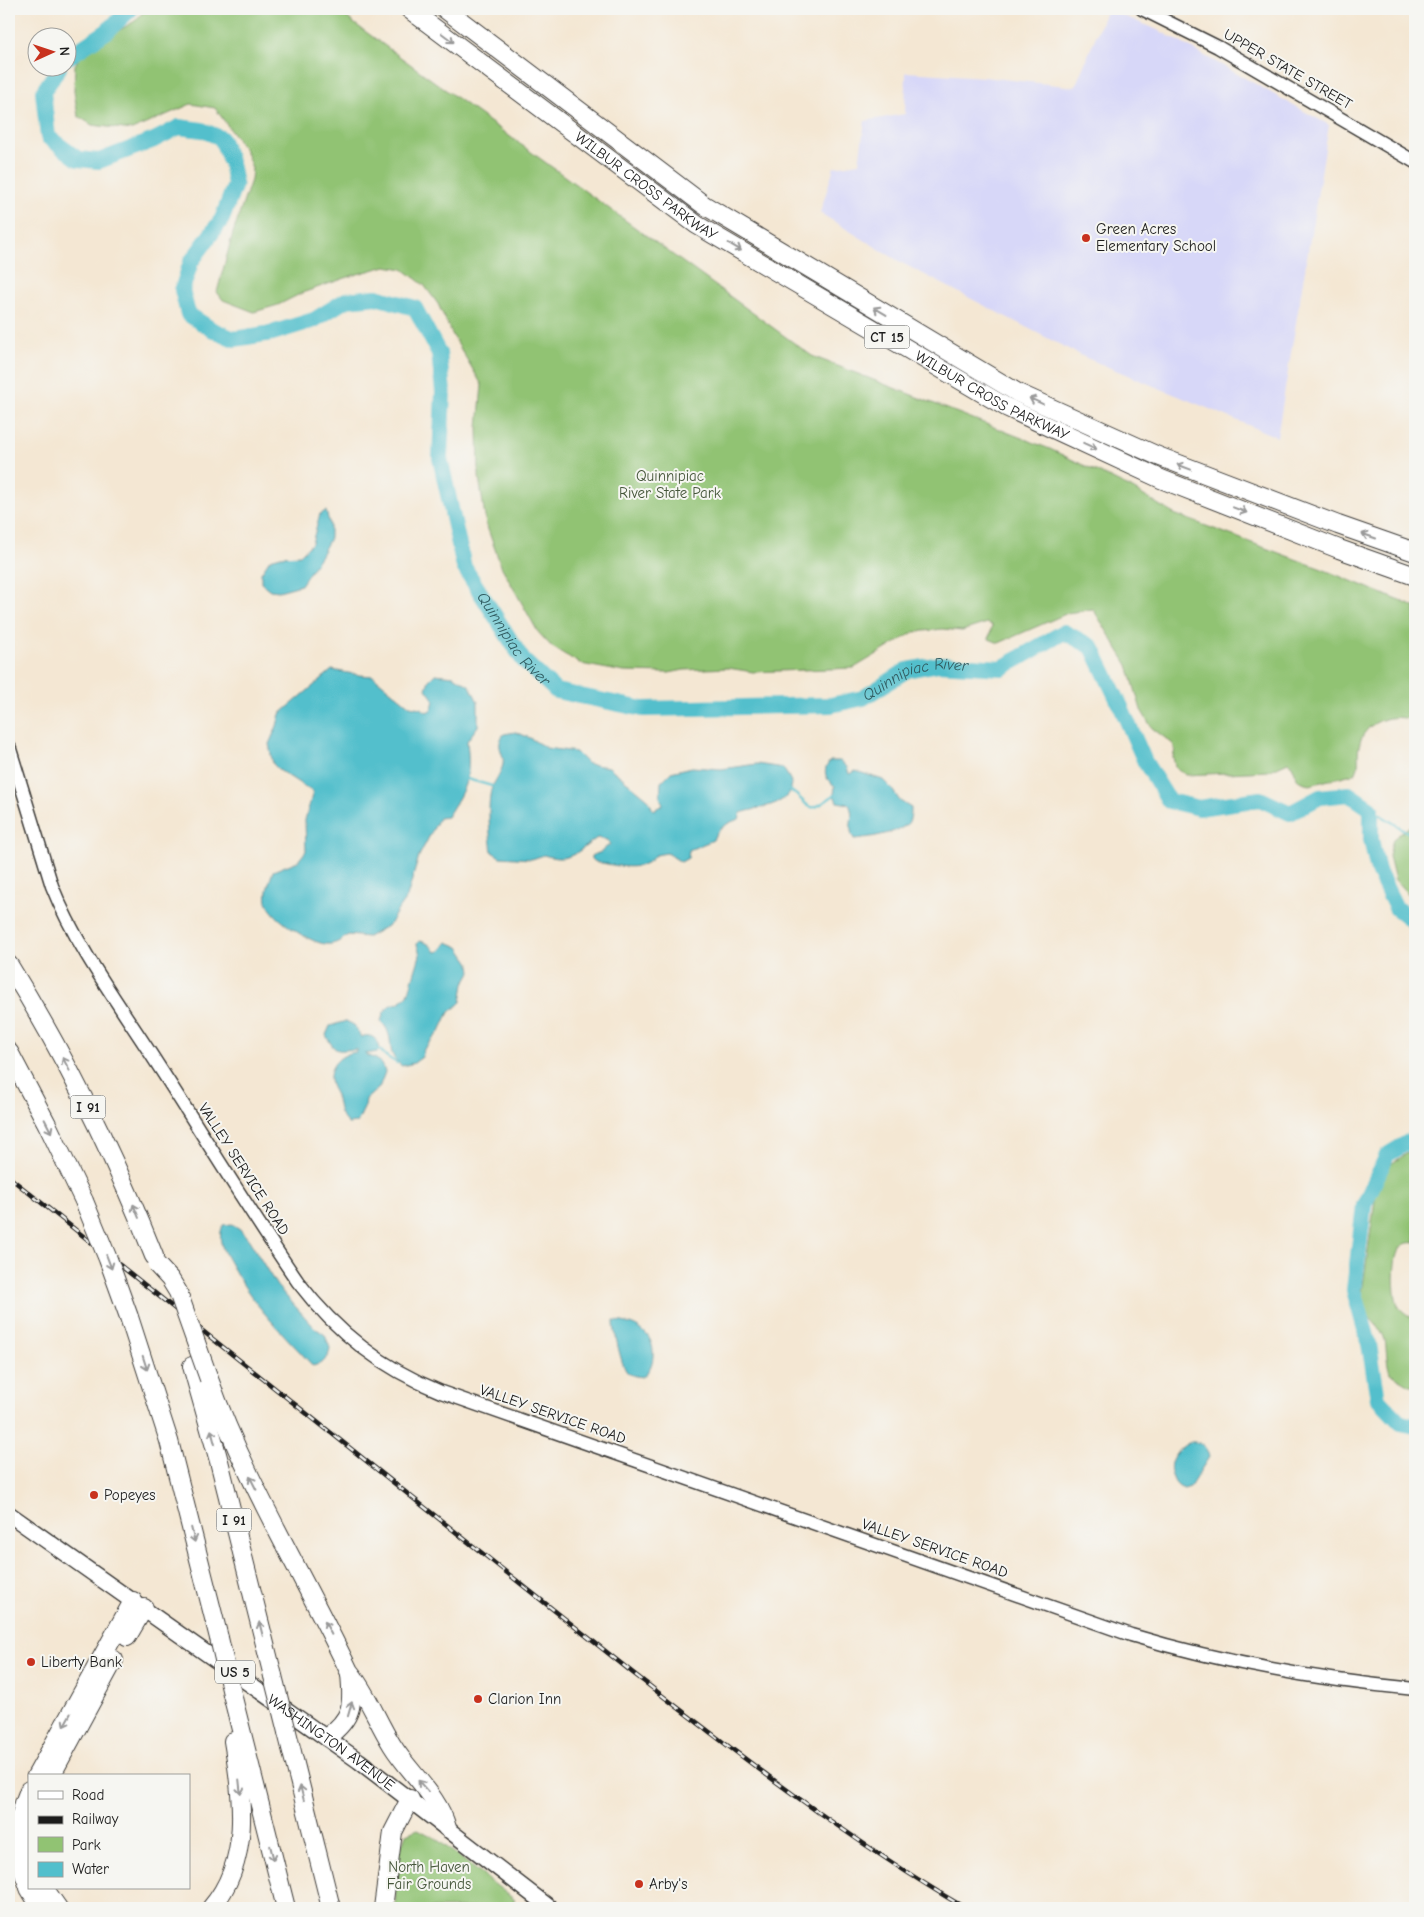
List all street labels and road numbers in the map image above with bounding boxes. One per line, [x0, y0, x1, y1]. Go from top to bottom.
street label: UPPER STATE STREET [1221, 25, 1356, 113]
street label: WILBUR CROSS PARKWAY [571, 128, 721, 244]
road number: CT 15 [864, 326, 910, 348]
street label: WILBUR CROSS PARKWAY [912, 347, 1072, 444]
road number: I 91 [70, 1096, 106, 1118]
street label: VALLEY SERVICE ROAD [195, 1100, 293, 1238]
street label: VALLEY SERVICE ROAD [477, 1380, 629, 1448]
road number: I 91 [216, 1508, 252, 1532]
street label: VALLEY SERVICE ROAD [859, 1514, 1011, 1582]
road number: US 5 [215, 1660, 255, 1684]
street label: WASHINGTON AVENUE [264, 1690, 399, 1794]

